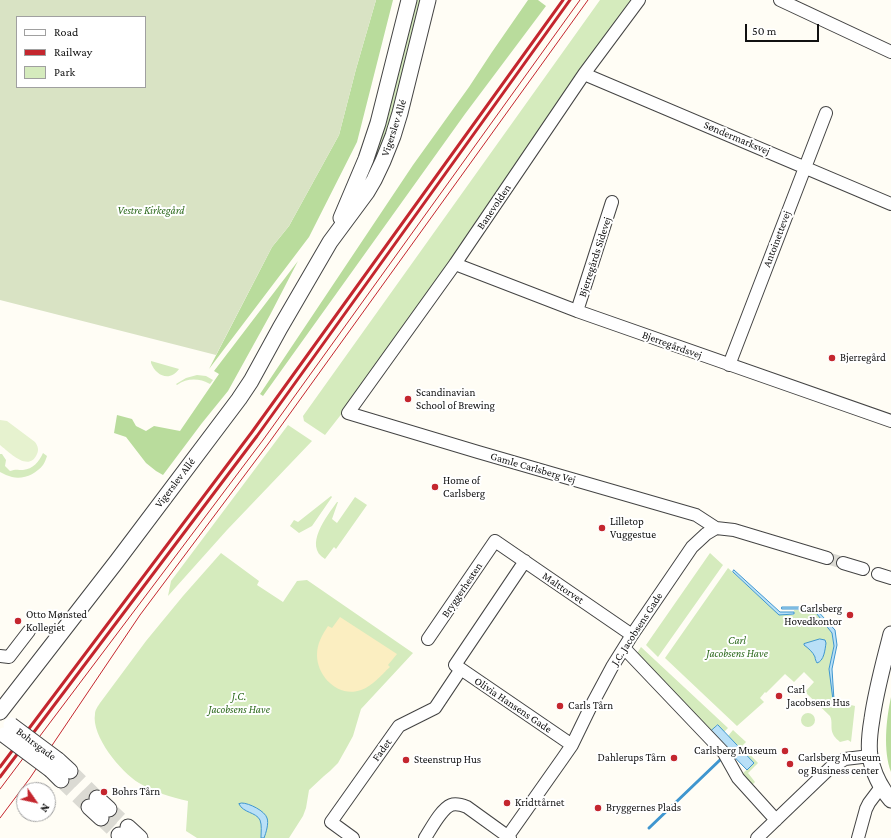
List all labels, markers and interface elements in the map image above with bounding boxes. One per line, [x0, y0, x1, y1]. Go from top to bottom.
legend [16, 16, 146, 88]
scale bar [747, 16, 821, 42]
text: 50 m [752, 24, 776, 38]
text: Road [54, 25, 78, 39]
text: Railway [54, 45, 92, 59]
text: Park [54, 65, 75, 79]
street label: Vigerslev Allé [379, 98, 409, 158]
street label: Søndermarksvej [702, 118, 772, 158]
street label: Banevolden [474, 182, 514, 232]
park label: Vestre Kirkegård [117, 204, 185, 218]
street label: Antoinettevej [760, 209, 794, 269]
street label: Bjerregårds Sidevej [576, 215, 614, 299]
street label: Bjerregårdsvej [640, 328, 704, 362]
place label: Bjerregård [840, 351, 886, 365]
marker: Bjerregård [827, 353, 837, 363]
place label: Scandinavian School of Brewing [416, 386, 495, 412]
marker: Scandinavian School of Brewing [403, 394, 413, 404]
street label: Gamle Carlsberg Vej [489, 450, 577, 486]
street label: Vigerslev Allé [152, 455, 198, 511]
place label: Home of Carlsberg [443, 474, 485, 500]
marker: Home of Carlsberg [430, 482, 440, 492]
place label: Lilletop Vuggestue [610, 515, 656, 541]
marker: Lilletop Vuggestue [597, 523, 607, 533]
street label: Bryggerhesten [439, 560, 485, 620]
street label: Malttorvet [540, 569, 586, 607]
street label: J.C. Jacobsens Gade [608, 590, 666, 668]
place label: Carlsberg Hovedkontor [784, 602, 842, 628]
place label: Otto Mønsted Kollegiet [26, 608, 87, 634]
marker: Carlsberg Hovedkontor [845, 610, 855, 620]
marker: Otto Mønsted Kollegiet [13, 616, 23, 626]
park label: Carl Jacobsens Have [706, 634, 768, 660]
street label: Olivia Hansens Gade [472, 674, 554, 736]
place label: Carl Jacobsens Hus [787, 683, 850, 709]
park label: J.C. Jacobsens Have [208, 690, 270, 716]
marker: Carl Jacobsens Hus [774, 691, 784, 701]
place label: Carls Tårn [568, 699, 613, 713]
marker: Carls Tårn [555, 701, 565, 711]
street label: Bohrsgade [13, 725, 59, 763]
street label: Fadet [369, 736, 395, 764]
place label: Carlsberg Museum [694, 744, 777, 758]
marker: Carlsberg Museum [780, 746, 790, 756]
place label: Dahlerups Tårn [598, 751, 666, 765]
place label: Carlsberg Museum og Business center [798, 751, 881, 777]
place label: Steenstrup Hus [414, 753, 481, 767]
marker: Dahlerups Tårn [669, 753, 679, 763]
marker: Steenstrup Hus [401, 755, 411, 765]
marker: Carlsberg Museum og Business center [785, 759, 795, 769]
north arrow [16, 782, 56, 822]
place label: Bohrs Tårn [112, 785, 160, 799]
marker: Bohrs Tårn [99, 787, 109, 797]
place label: Kridttårnet [515, 796, 565, 810]
marker: Kridttårnet [502, 798, 512, 808]
place label: Bryggernes Plads [606, 801, 681, 815]
text: N [38, 802, 52, 815]
marker: Bryggernes Plads [593, 803, 603, 813]

